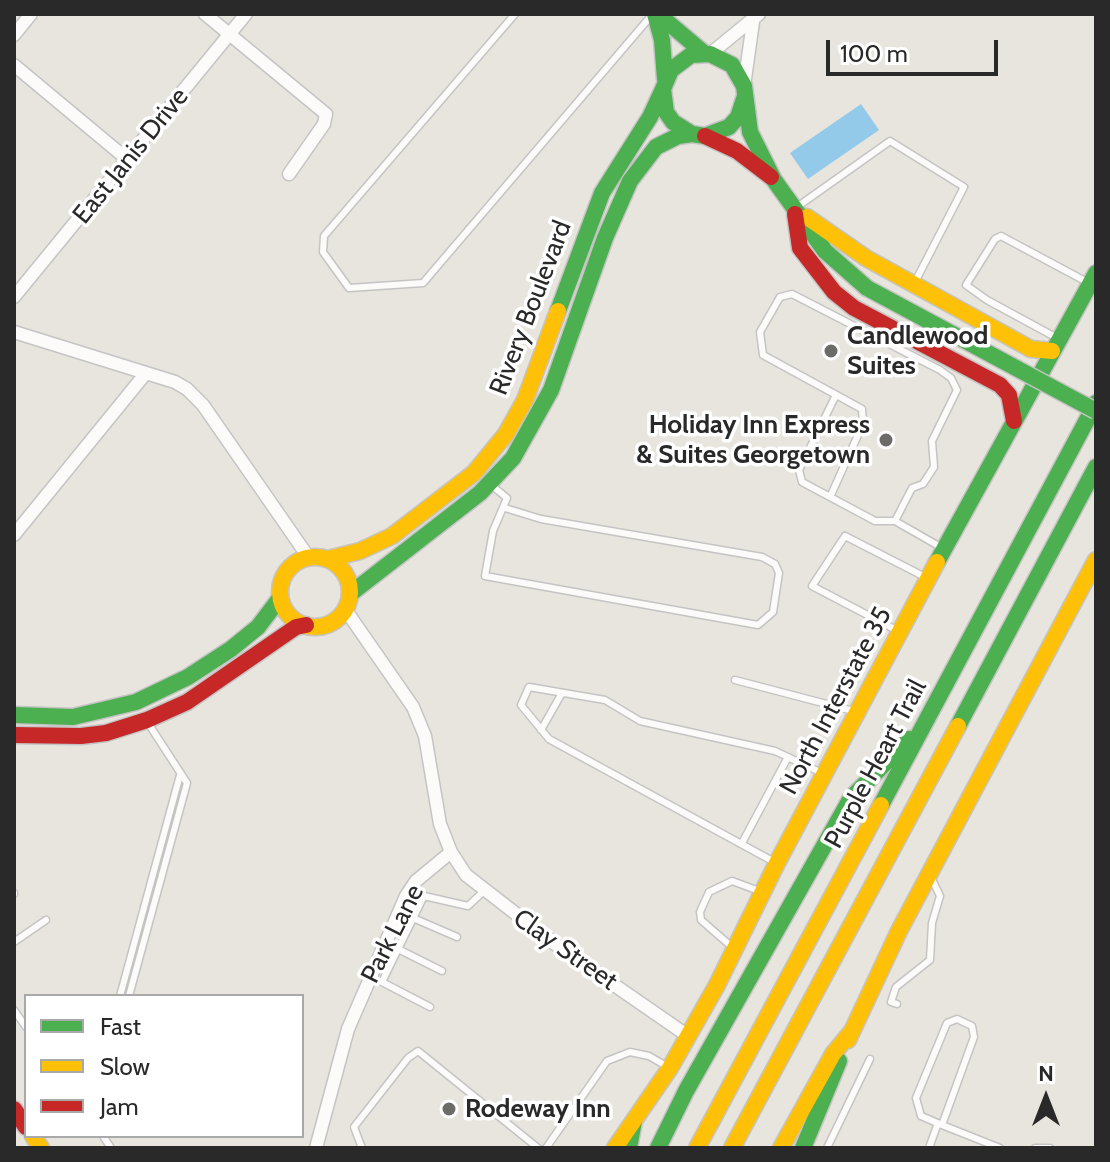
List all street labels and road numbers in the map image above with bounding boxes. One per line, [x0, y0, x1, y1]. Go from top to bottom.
street label: East Janis Drive [67, 82, 195, 230]
street label: Rivery Boulevard [483, 216, 579, 400]
street label: North Interstate 35 [773, 602, 899, 800]
street label: Purple Heart Trail [818, 674, 934, 854]
street label: Park Lane [355, 880, 431, 988]
street label: Clay Street [507, 903, 623, 997]

